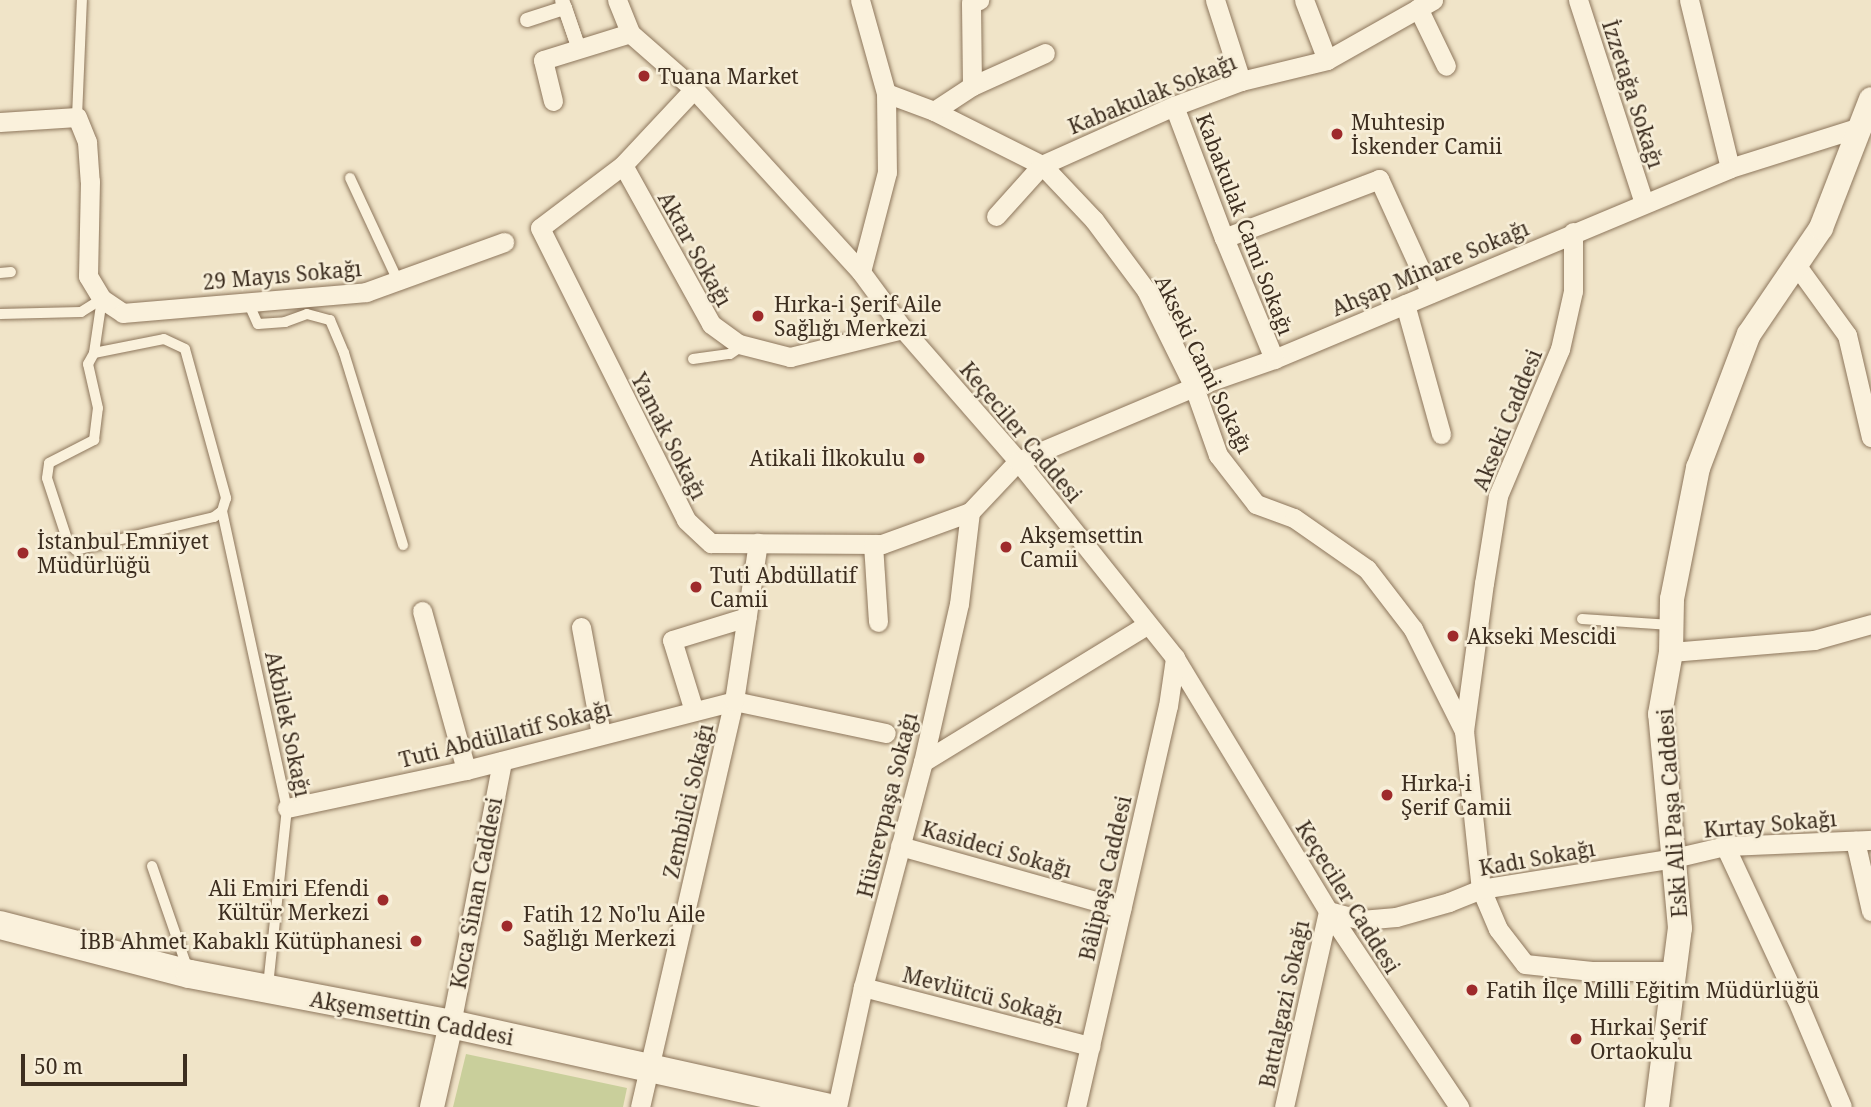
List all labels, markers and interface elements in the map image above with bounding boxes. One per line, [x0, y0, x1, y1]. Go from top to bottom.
street label: İzzetağa Sokağı [1597, 17, 1669, 171]
street label: Kabakulak Sokağı [1064, 49, 1240, 139]
place label: Tuana Market [658, 63, 799, 89]
marker: Tuana Market [636, 68, 652, 84]
place label: Muhtesip İskender Camii [1351, 109, 1502, 159]
street label: Kabakulak Cami Sokağı [1191, 110, 1299, 338]
marker: Muhtesip İskender Camii [1329, 126, 1345, 142]
street label: Aktar Sokağı [653, 187, 737, 311]
street label: Ahşap Minare Sokağı [1328, 215, 1532, 321]
street label: 29 Mayıs Sokağı [202, 256, 362, 294]
street label: Akseki Cami Sokağı [1150, 271, 1258, 457]
place label: Hırka-i Şerif Aile Sağlığı Merkezi [774, 291, 942, 341]
marker: Hırka-i Şerif Aile Sağlığı Merkezi [748, 306, 768, 326]
street label: Akseki Caddesi [1467, 346, 1547, 494]
street label: Keçeciler Caddesi [955, 357, 1087, 507]
street label: Yamak Sokağı [626, 368, 712, 504]
place label: Atikali İlkokulu [750, 445, 905, 471]
marker: Atikali İlkokulu [911, 450, 927, 466]
place label: Akşemsettin Camii [1020, 522, 1143, 572]
place label: İstanbul Emniyet Müdürlüğü [37, 528, 209, 578]
marker: Akşemsettin Camii [998, 539, 1014, 555]
marker: İstanbul Emniyet Müdürlüğü [15, 545, 31, 561]
place label: Tuti Abdüllatif Camii [710, 562, 856, 612]
marker: Tuti Abdüllatif Camii [688, 579, 704, 595]
place label: Akseki Mescidi [1467, 623, 1616, 649]
marker: Akseki Mescidi [1445, 628, 1461, 644]
street label: Akbilek Sokağı [260, 649, 316, 799]
street label: Tuti Abdüllatif Sokağı [396, 695, 614, 773]
street label: Eski Ali Paşa Caddesi [1652, 708, 1692, 918]
street label: Hüsrevpaşa Sokağı [852, 710, 922, 900]
street label: Zembilci Sokağı [658, 721, 718, 881]
place label: Hırka-i Şerif Camii [1401, 770, 1511, 820]
marker: Hırka-i Şerif Camii [1379, 787, 1395, 803]
street label: Bâlipaşa Caddesi [1074, 793, 1136, 963]
street label: Koca Sinan Caddesi [445, 795, 507, 991]
street label: Kırtay Sokağı [1703, 806, 1837, 842]
street label: Kasideci Sokağı [919, 816, 1075, 882]
street label: Keçeciler Caddesi [1291, 816, 1405, 978]
street label: Kadı Sokağı [1477, 835, 1597, 881]
place label: Ali Emiri Efendi Kültür Merkezi [209, 875, 369, 925]
marker: Ali Emiri Efendi Kültür Merkezi [375, 892, 391, 908]
place label: Fatih 12 No'lu Aile Sağlığı Merkezi [523, 901, 706, 951]
marker: Fatih 12 No'lu Aile Sağlığı Merkezi [497, 916, 517, 936]
street label: Battalgazi Sokağı [1254, 918, 1314, 1090]
place label: İBB Ahmet Kabaklı Kütüphanesi [80, 928, 402, 954]
marker: İBB Ahmet Kabaklı Kütüphanesi [408, 933, 424, 949]
street label: Mevlütcü Sokağı [900, 961, 1066, 1029]
place label: Fatih İlçe Milli Eğitim Müdürlüğü [1486, 977, 1819, 1003]
marker: Fatih İlçe Milli Eğitim Müdürlüğü [1464, 982, 1480, 998]
street label: Akşemsettin Caddesi [308, 986, 516, 1050]
place label: Hırkai Şerif Ortaokulu [1590, 1014, 1707, 1064]
marker: Hırkai Şerif Ortaokulu [1568, 1031, 1584, 1047]
scale bar [24, 1040, 191, 1084]
text: 50 m [34, 1052, 83, 1080]

